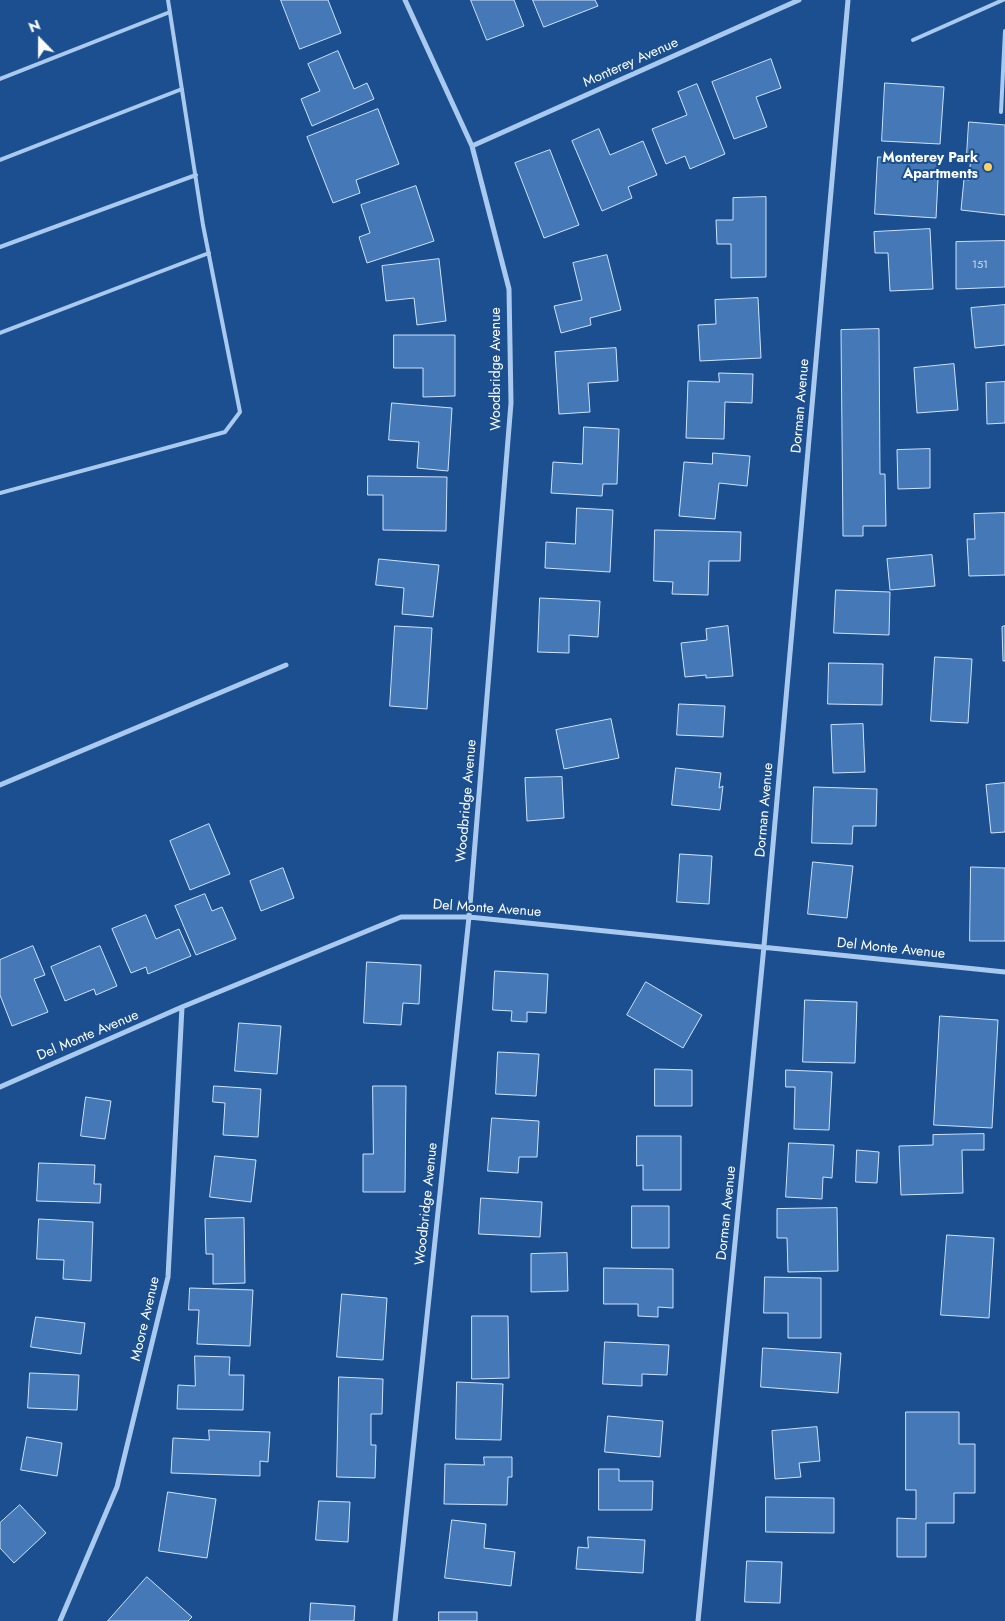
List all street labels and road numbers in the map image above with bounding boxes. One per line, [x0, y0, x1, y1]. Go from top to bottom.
street label: Monterey Avenue [581, 34, 681, 92]
street label: Woodbridge Avenue [489, 307, 505, 431]
street label: Dorman Avenue [789, 358, 813, 454]
street label: Woodbridge Avenue [453, 739, 481, 863]
street label: Dorman Avenue [753, 762, 777, 858]
street label: Del Monte Avenue [432, 897, 542, 921]
street label: Del Monte Avenue [836, 935, 946, 963]
street label: Del Monte Avenue [35, 1007, 141, 1065]
street label: Woodbridge Avenue [412, 1142, 442, 1266]
street label: Dorman Avenue [714, 1165, 740, 1261]
street label: Moore Avenue [128, 1275, 164, 1363]

